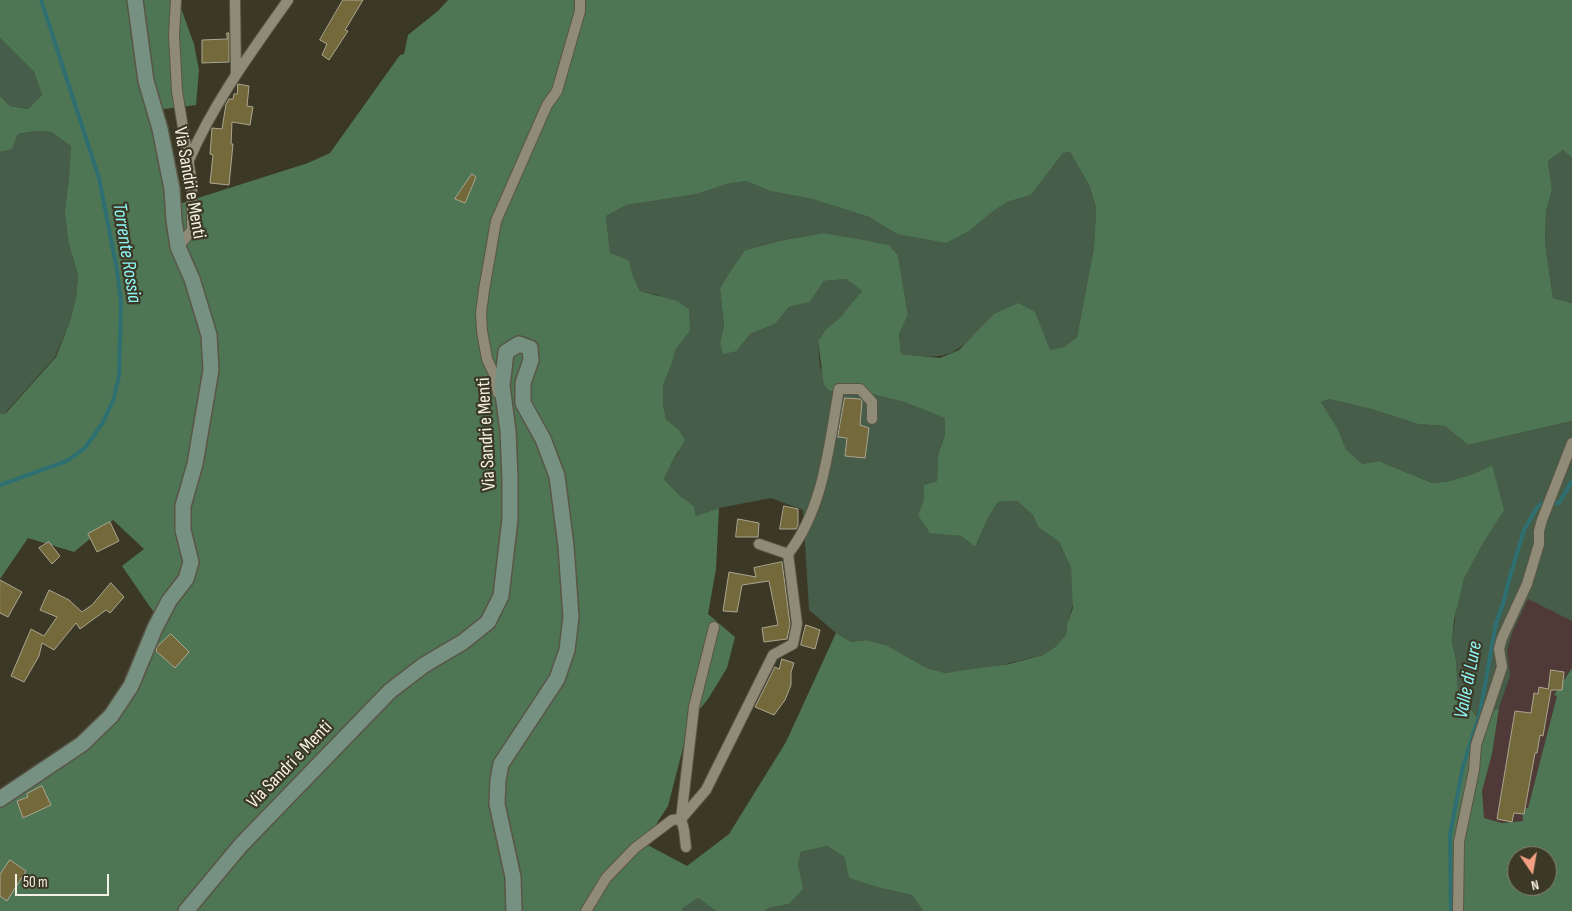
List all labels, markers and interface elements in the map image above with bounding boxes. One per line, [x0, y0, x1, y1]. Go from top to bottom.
street label: Via Sandri e Menti [168, 125, 210, 241]
water label: Torrente Rossia [106, 201, 146, 305]
street label: Via Sandri e Menti [473, 377, 501, 491]
water label: Valle di Lure [1450, 639, 1488, 721]
street label: Via Sandri e Menti [243, 716, 337, 814]
north arrow [1507, 846, 1557, 896]
scale bar [18, 864, 111, 896]
text: 50 m [23, 873, 48, 892]
text: N [1530, 876, 1540, 894]

